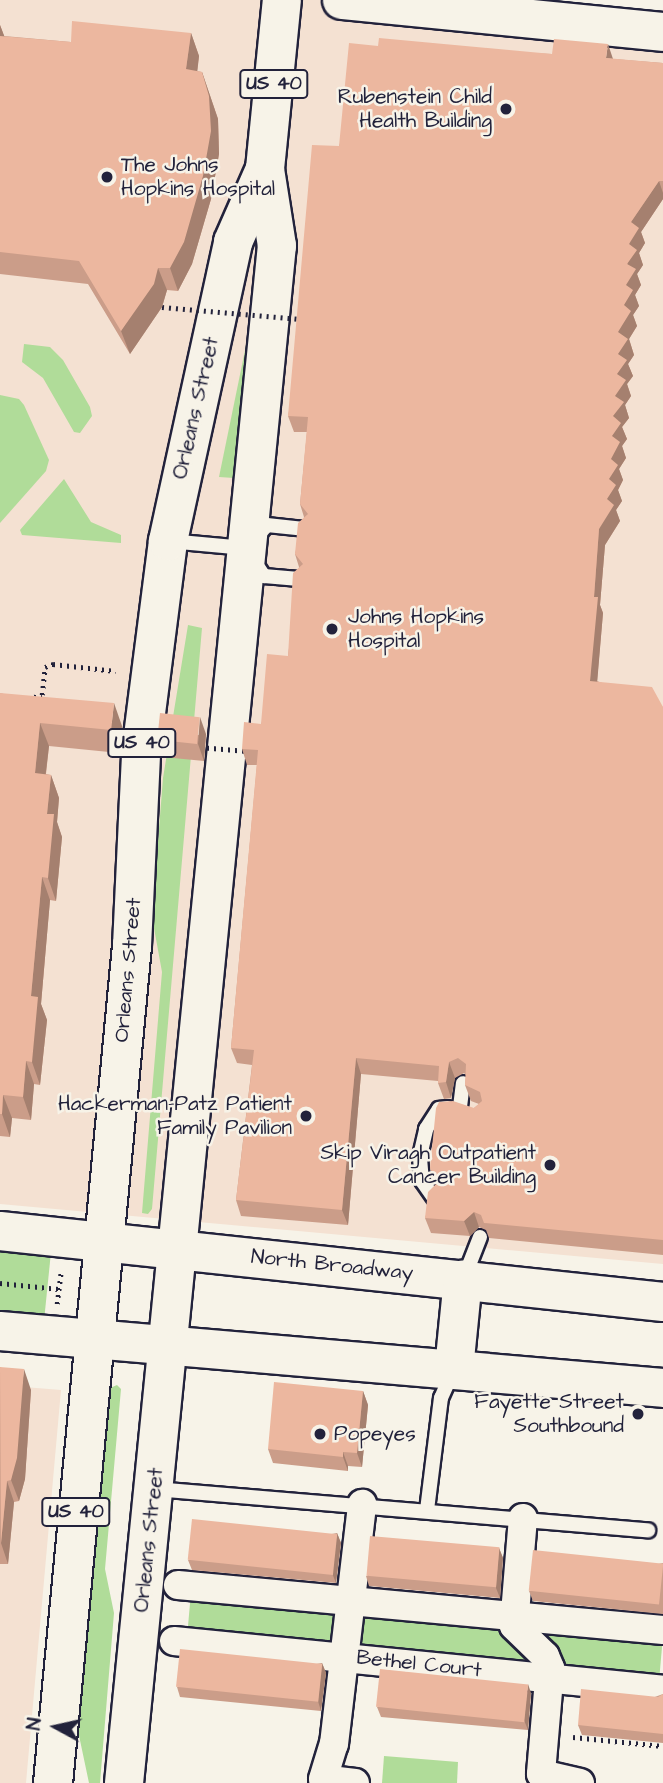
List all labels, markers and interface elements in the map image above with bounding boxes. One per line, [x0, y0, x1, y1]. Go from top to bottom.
road number: US 40 [239, 68, 309, 100]
place label: Rubenstein Child Health Building [338, 84, 492, 134]
marker: Rubenstein Child Health Building [498, 101, 514, 117]
place label: The Johns Hopkins Hospital [121, 152, 275, 202]
marker: The Johns Hopkins Hospital [99, 169, 115, 185]
street label: Orleans Street [167, 334, 225, 482]
place label: Johns Hopkins Hospital [348, 604, 484, 654]
marker: Johns Hopkins Hospital [322, 619, 342, 639]
road number: US 40 [107, 728, 177, 758]
street label: Orleans Street [109, 897, 147, 1043]
place label: Hackerman-Patz Patient Family Pavilion [58, 1091, 292, 1141]
marker: Hackerman-Patz Patient Family Pavilion [298, 1108, 314, 1124]
place label: Skip Viragh Outpatient Cancer Building [320, 1140, 536, 1190]
marker: Skip Viragh Outpatient Cancer Building [542, 1157, 558, 1173]
street label: North Broadway [250, 1244, 414, 1286]
place label: Fayette Street Southbound [474, 1389, 624, 1439]
marker: Fayette Street Southbound [630, 1406, 646, 1422]
place label: Popeyes [334, 1421, 416, 1447]
marker: Popeyes [312, 1426, 328, 1442]
street label: Orleans Street [129, 1466, 169, 1614]
road number: US 40 [41, 1496, 111, 1528]
street label: Bethel Court [355, 1645, 483, 1683]
north arrow [21, 1692, 91, 1762]
text: N [21, 1716, 49, 1732]

